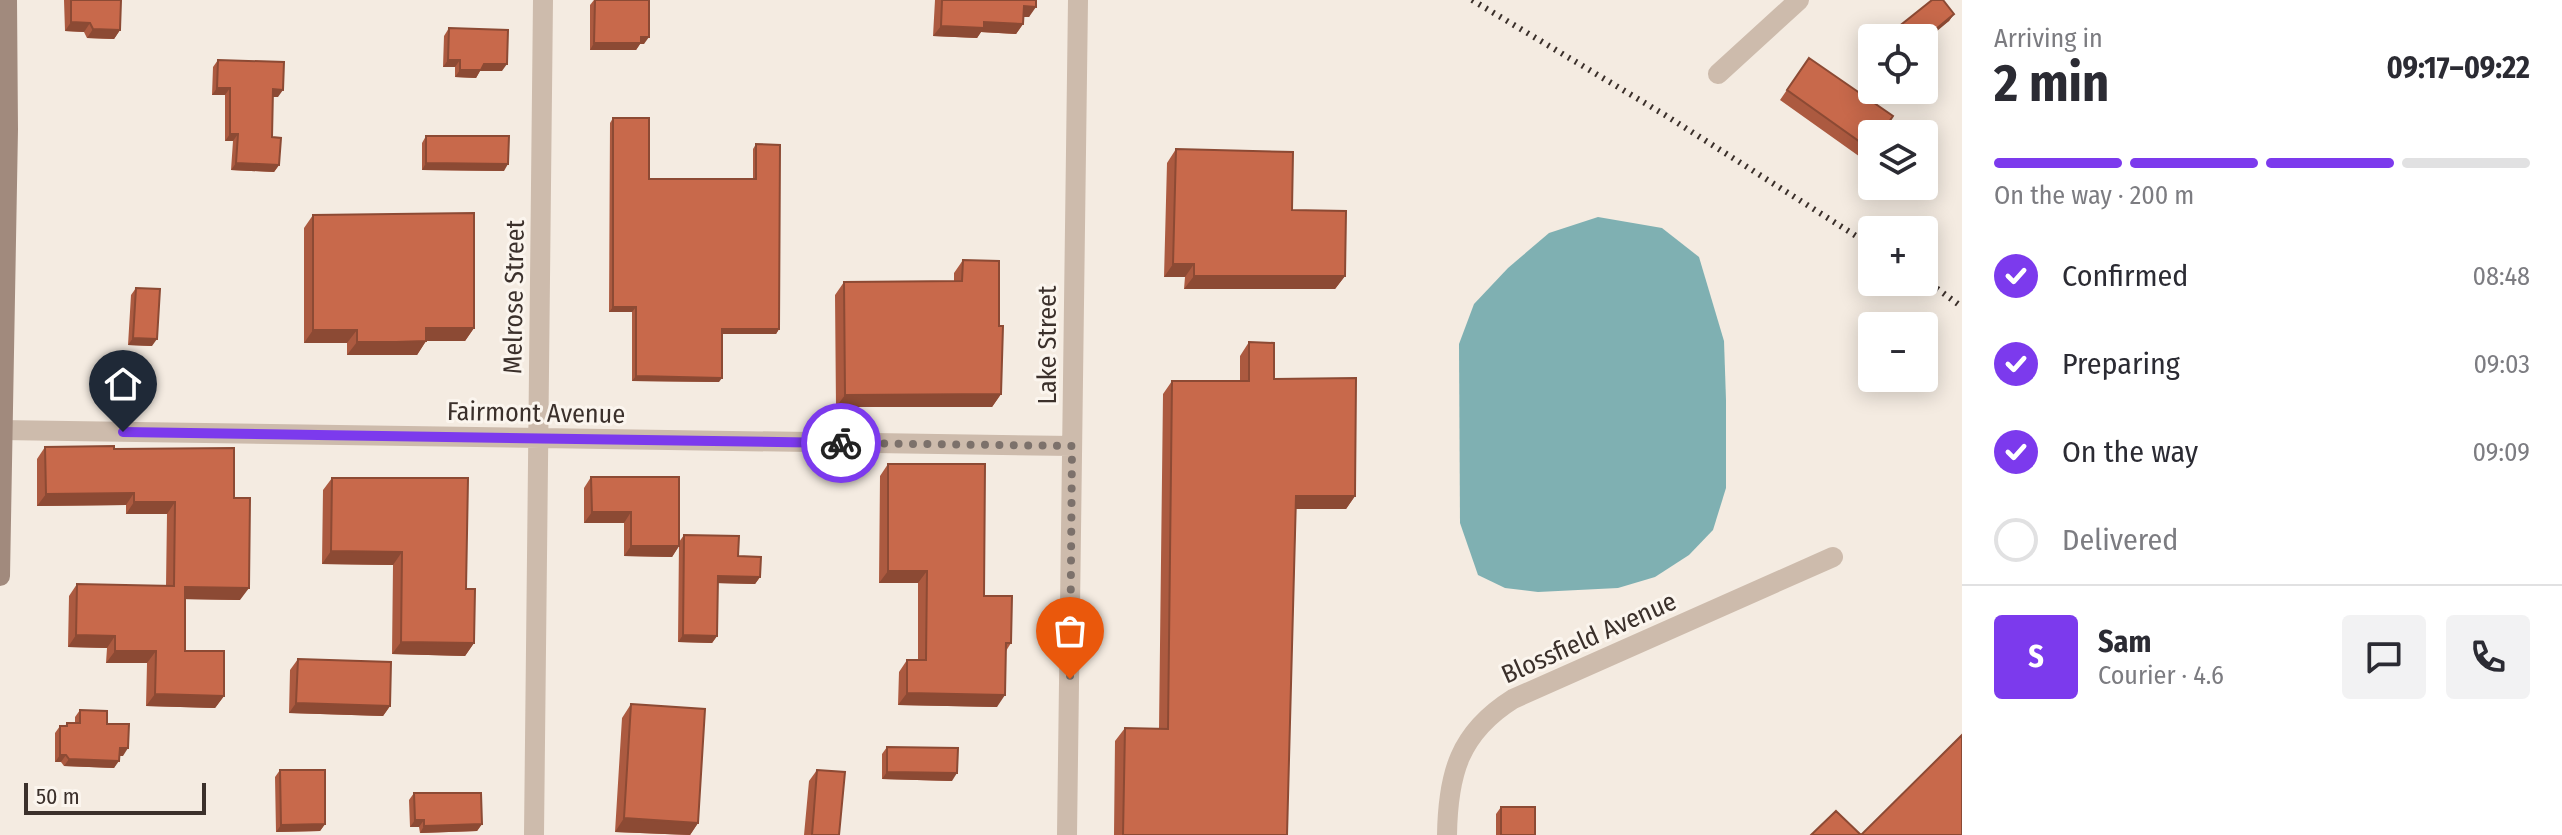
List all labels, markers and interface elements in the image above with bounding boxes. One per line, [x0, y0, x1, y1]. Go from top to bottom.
text: Arriving in [1994, 23, 2103, 54]
map controls [1858, 24, 1938, 392]
button: locate [1858, 24, 1938, 104]
text: 09:17–09:22 [2386, 50, 2530, 86]
text: 2 min [1994, 52, 2109, 115]
button: layers [1858, 120, 1938, 200]
text: On the way · 200 m [1994, 180, 2194, 211]
button: + [1858, 216, 1938, 296]
street label: Melrose Street [497, 219, 531, 374]
icon: check [1994, 254, 2038, 298]
text: Confirmed [2062, 258, 2188, 294]
text: 08:48 [2472, 261, 2530, 292]
street label: Lake Street [1032, 285, 1063, 404]
button: − [1858, 312, 1938, 392]
icon: check [1994, 342, 2038, 386]
text: Preparing [2062, 346, 2180, 382]
text: 09:03 [2474, 349, 2530, 380]
pin [89, 350, 157, 432]
icon: home [101, 362, 145, 406]
street label: Fairmont Avenue [447, 396, 625, 430]
courier [801, 403, 881, 483]
icon: bike [819, 421, 863, 465]
icon: check [1994, 430, 2038, 474]
text: On the way [2062, 434, 2198, 470]
text: 09:09 [2473, 437, 2530, 468]
text: Delivered [2062, 522, 2178, 558]
street label: Blossfield Avenue [1497, 586, 1681, 690]
pin [1036, 597, 1104, 679]
icon: bag [1048, 609, 1092, 653]
button: chat [2342, 615, 2426, 699]
button: phone [2446, 615, 2530, 699]
text: Sam [2098, 624, 2151, 660]
text: S [2028, 639, 2044, 675]
text: Courier · 4.6 [2098, 660, 2224, 691]
scale bar [24, 779, 206, 815]
text: 50 m [36, 783, 80, 810]

